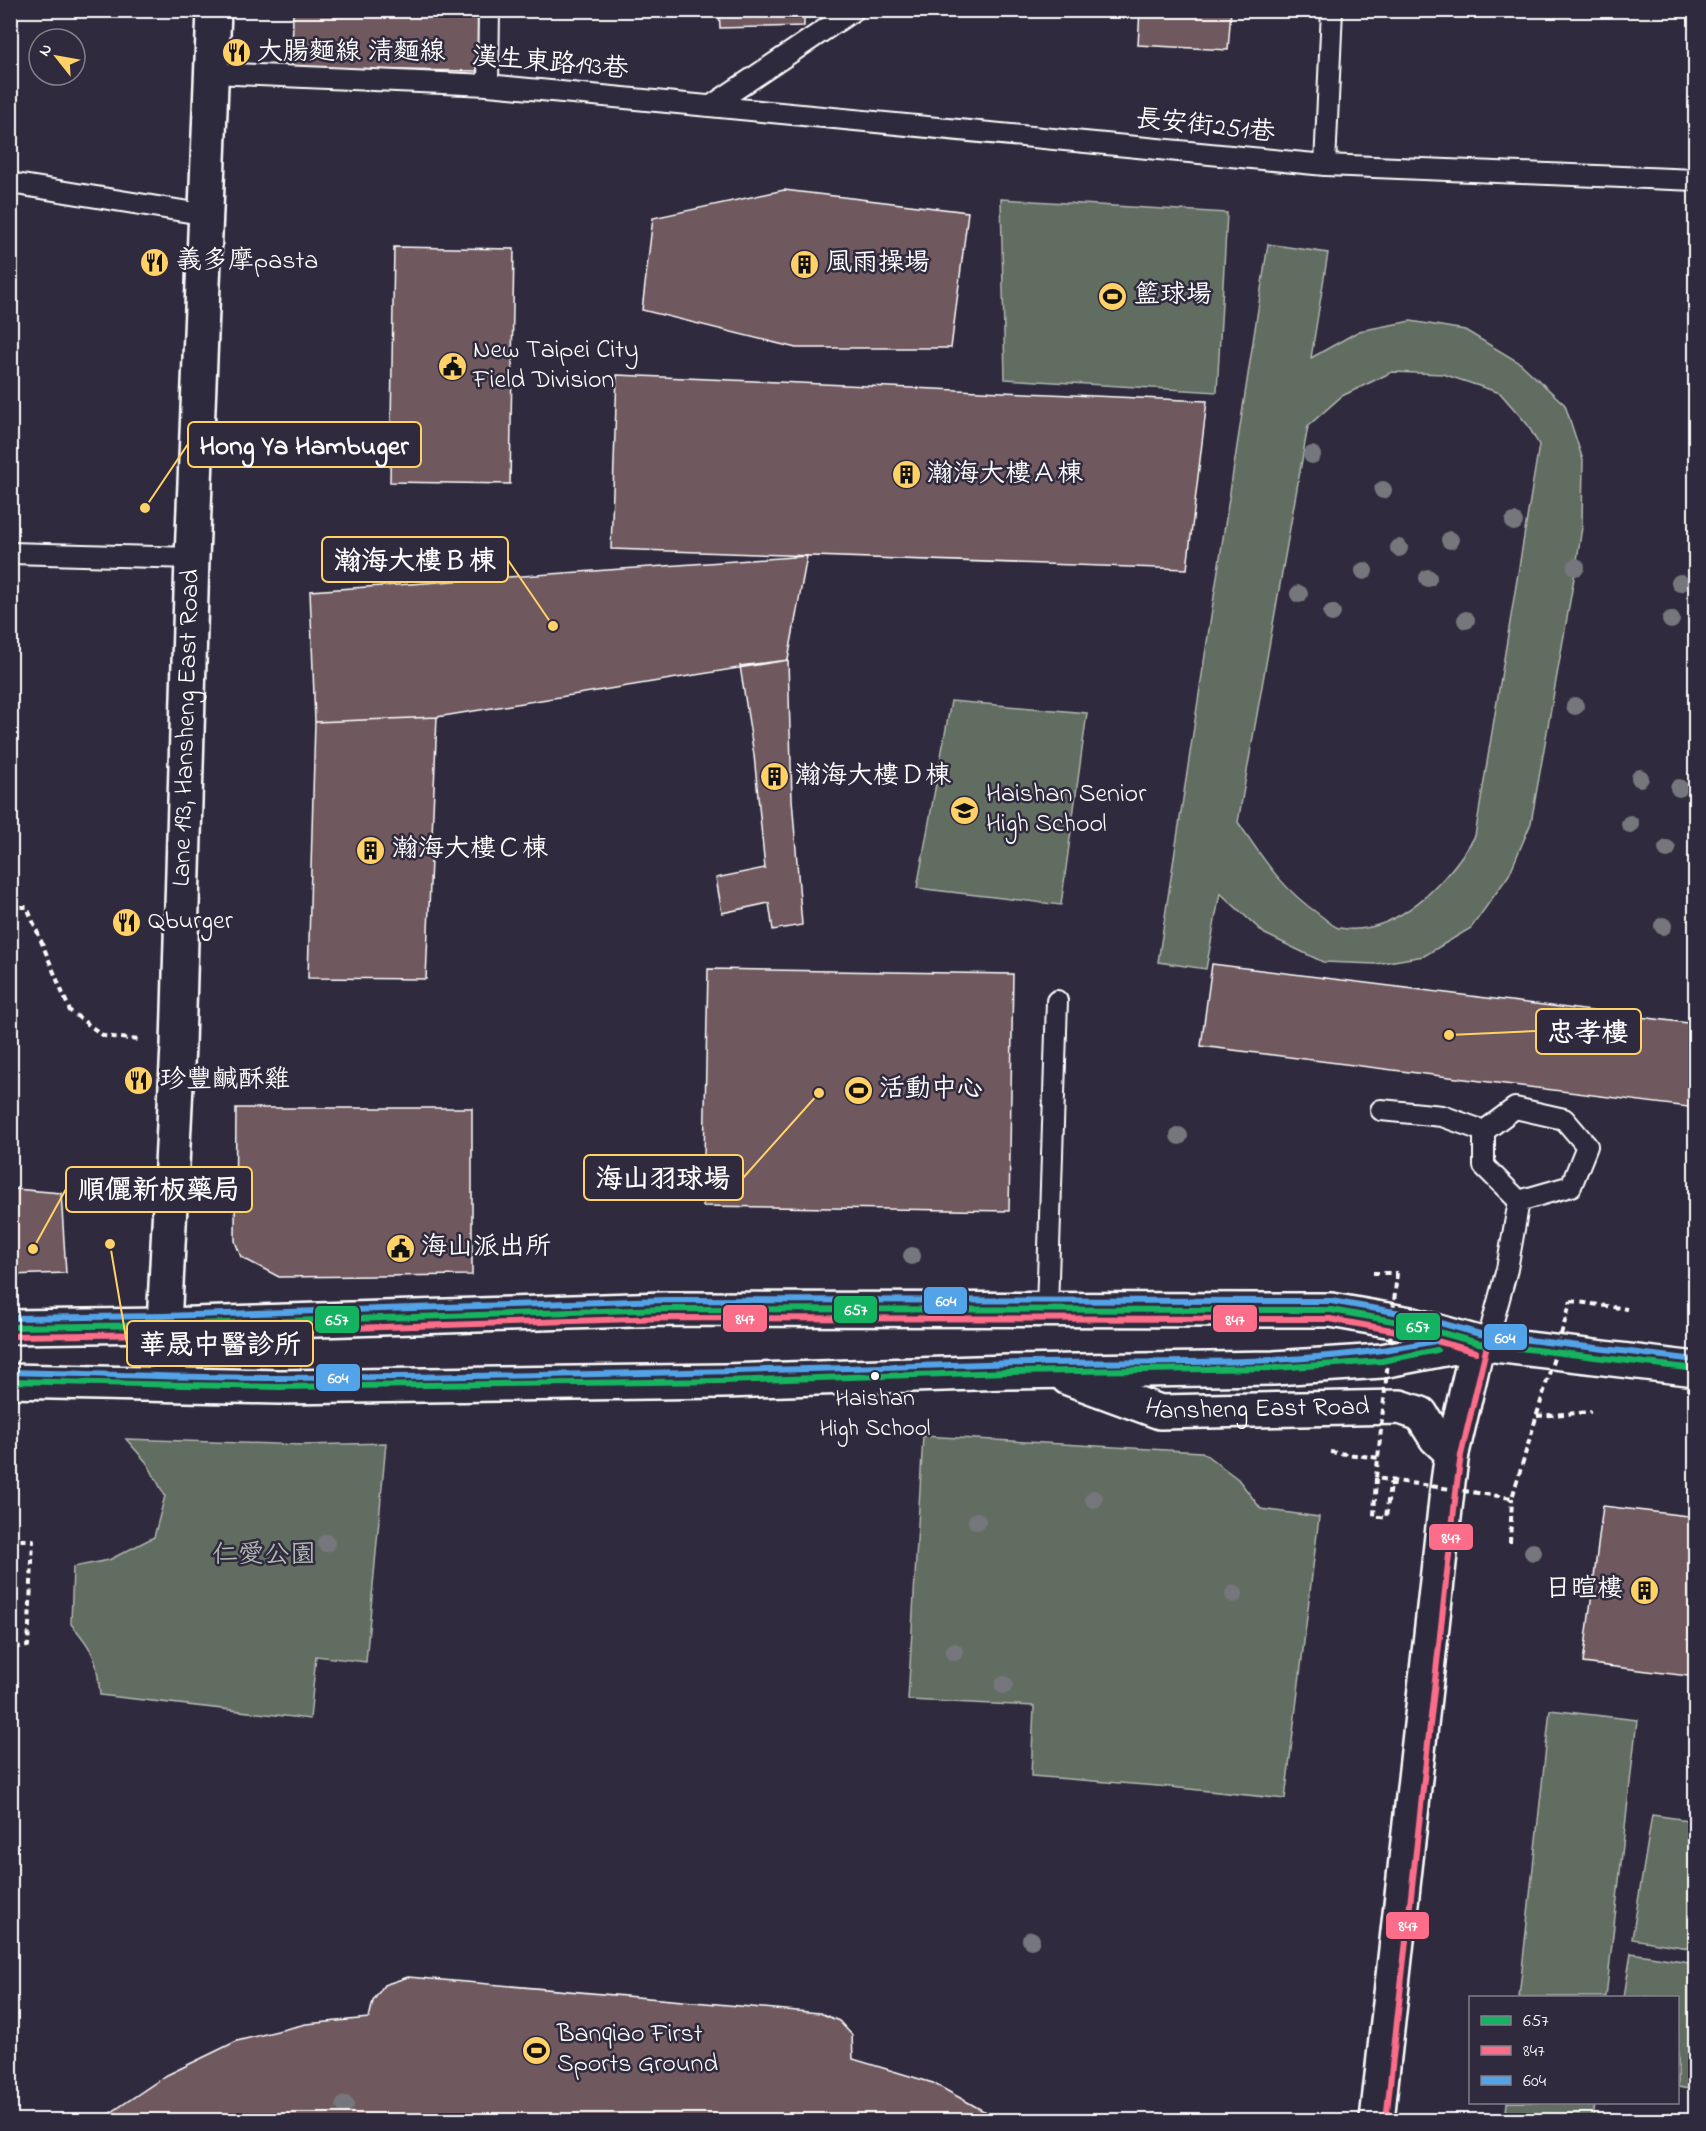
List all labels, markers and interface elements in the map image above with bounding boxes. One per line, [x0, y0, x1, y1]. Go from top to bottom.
north arrow [27, 27, 87, 87]
place label: 大腸麵線 清麵線 [257, 34, 446, 72]
restaurant icon: 大腸麵線 清麵線 [220, 37, 252, 69]
street label: 漢生東路193巷 [470, 38, 630, 90]
text: N [33, 39, 59, 61]
street label: 長安街251巷 [1133, 101, 1277, 153]
place label: 義多摩pasta [176, 243, 318, 281]
place label: 風雨操場 [826, 245, 930, 283]
restaurant icon: 義多摩pasta [139, 246, 171, 278]
building icon: 風雨操場 [789, 248, 821, 280]
place label: 籃球場 [1134, 277, 1212, 315]
sports icon: 籃球場 [1097, 280, 1129, 312]
place label: New Taipei City Field Division [472, 332, 639, 400]
public building icon: New Taipei City Field Division [436, 350, 468, 382]
callout: Hong Ya Hambuger [188, 422, 421, 467]
text: Hong Ya Hambuger [199, 428, 409, 468]
place label: 瀚海大樓Ａ棟 [927, 456, 1083, 494]
building icon: 瀚海大樓Ａ棟 [890, 459, 922, 491]
callout: 瀚海大樓Ｂ棟 [322, 537, 508, 582]
text: 瀚海大樓Ｂ棟 [334, 543, 496, 582]
street label: Lane 193, Hansheng East Road [164, 568, 211, 887]
place label: 瀚海大樓Ｄ棟 [795, 758, 951, 796]
building icon: 瀚海大樓Ｄ棟 [758, 761, 790, 793]
place label: Haishan Senior High School [986, 776, 1147, 844]
school or university icon: Haishan Senior High School [949, 794, 981, 826]
place label: 瀚海大樓Ｃ棟 [392, 831, 548, 869]
building icon: 瀚海大樓Ｃ棟 [355, 834, 387, 866]
place label: Qburger [148, 903, 234, 941]
restaurant icon: Qburger [111, 906, 143, 938]
callout: 忠孝樓 [1536, 1009, 1641, 1054]
text: 忠孝樓 [1548, 1015, 1629, 1054]
place label: 珍豐鹹酥雞 [160, 1062, 290, 1100]
restaurant icon: 珍豐鹹酥雞 [123, 1065, 155, 1097]
place label: 活動中心 [879, 1071, 983, 1109]
sports icon: 活動中心 [842, 1074, 874, 1106]
callout: 海山羽球場 [584, 1155, 743, 1200]
text: 海山羽球場 [596, 1161, 731, 1200]
callout: 順儷新板藥局 [66, 1167, 252, 1212]
text: 順儷新板藥局 [78, 1172, 240, 1211]
place label: 海山派出所 [421, 1229, 551, 1267]
public building icon: 海山派出所 [384, 1232, 416, 1264]
line badge: 604 [923, 1286, 968, 1315]
text: 604 [935, 1290, 957, 1314]
line badge: 657 [833, 1295, 878, 1324]
text: 657 [844, 1299, 868, 1323]
line badge: 847 [722, 1304, 768, 1333]
line badge: 847 [1212, 1304, 1258, 1333]
line badge: 657 [314, 1305, 360, 1334]
text: 847 [734, 1308, 755, 1332]
text: 657 [325, 1309, 349, 1333]
text: 847 [1224, 1309, 1245, 1333]
line badge: 657 [1395, 1312, 1441, 1341]
text: 657 [1406, 1316, 1430, 1340]
callout: 華晟中醫診所 [127, 1321, 313, 1366]
line badge: 604 [1483, 1323, 1528, 1351]
text: 華晟中醫診所 [139, 1327, 301, 1366]
text: 604 [1494, 1327, 1516, 1351]
line badge: 604 [315, 1363, 361, 1392]
text: 604 [327, 1367, 349, 1391]
marker: Haishan High School [869, 1370, 881, 1382]
place label: Haishan High School [819, 1382, 931, 1447]
street label: Hansheng East Road [1139, 1389, 1370, 1431]
line badge: 847 [1428, 1523, 1474, 1551]
text: 847 [1440, 1527, 1461, 1551]
park label: 仁愛公園 [212, 1537, 316, 1575]
place label: 日暄樓 [1545, 1571, 1623, 1609]
building icon: 日暄樓 [1628, 1574, 1660, 1606]
line badge: 847 [1385, 1911, 1430, 1940]
text: 847 [1397, 1915, 1418, 1939]
legend [1469, 1996, 1679, 2104]
text: 657 [1523, 2009, 1549, 2035]
place label: Banqiao First Sports Ground [556, 2016, 718, 2084]
sports icon: Banqiao First Sports Ground [520, 2034, 552, 2066]
text: 847 [1523, 2039, 1545, 2065]
text: 604 [1523, 2069, 1547, 2095]

